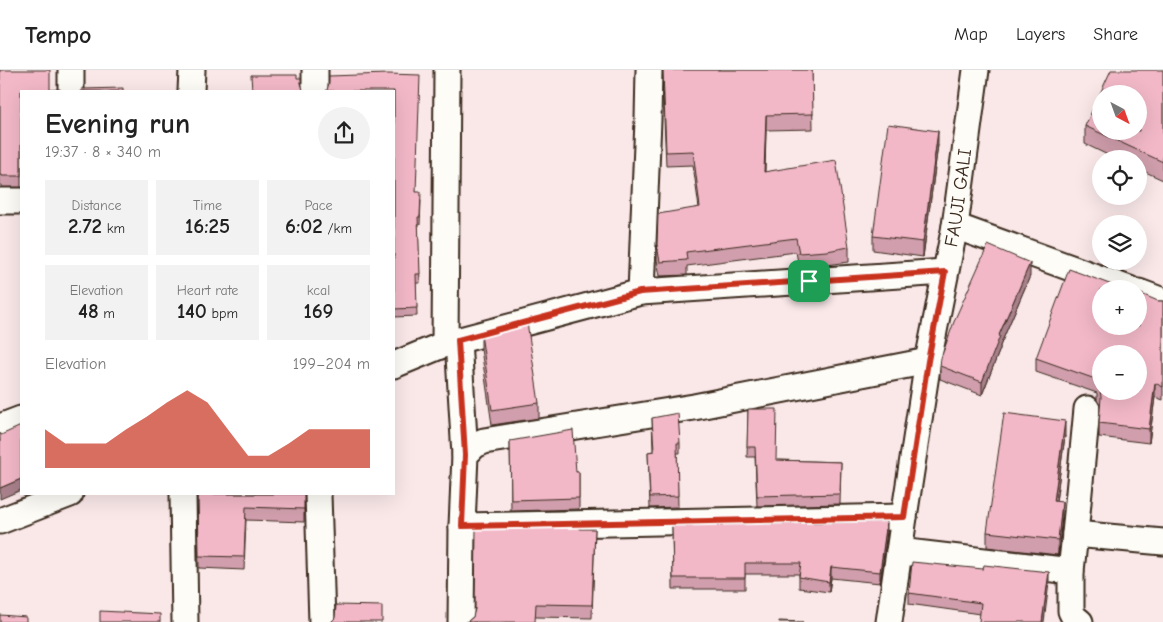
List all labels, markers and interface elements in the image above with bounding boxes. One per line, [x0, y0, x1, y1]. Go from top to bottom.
text: Tempo [25, 21, 91, 49]
text: Map [954, 24, 988, 45]
text: Layers [1016, 24, 1065, 45]
text: Share [1093, 24, 1138, 45]
north arrow [1092, 85, 1148, 140]
map controls [1092, 85, 1147, 400]
button: share [318, 107, 370, 159]
text: Evening run [45, 108, 190, 140]
text: 19:37 · 8 × 340 m [45, 143, 161, 161]
street label: FAUJI GALI [940, 147, 976, 249]
button: locate [1092, 150, 1147, 205]
text: Distance [71, 197, 122, 214]
text: Time [193, 197, 222, 214]
text: Pace [304, 197, 333, 214]
text: 2.72 [68, 214, 102, 238]
text: 16:25 [185, 214, 230, 238]
text: 6:02 [285, 214, 323, 238]
button: layers [1092, 215, 1147, 270]
text: km [102, 220, 125, 237]
text: /km [323, 220, 352, 237]
pin [788, 260, 830, 302]
icon: arrive [795, 267, 823, 295]
button: + [1092, 280, 1147, 335]
text: Elevation [70, 282, 123, 299]
text: Heart rate [177, 282, 238, 299]
text: kcal [307, 282, 330, 299]
text: 48 [78, 299, 99, 323]
text: 140 [177, 299, 207, 323]
text: 169 [303, 299, 334, 323]
text: m [99, 305, 115, 322]
text: bpm [207, 305, 238, 322]
button: − [1092, 345, 1147, 400]
text: Elevation [45, 355, 106, 373]
text: 199–204 m [293, 355, 370, 373]

